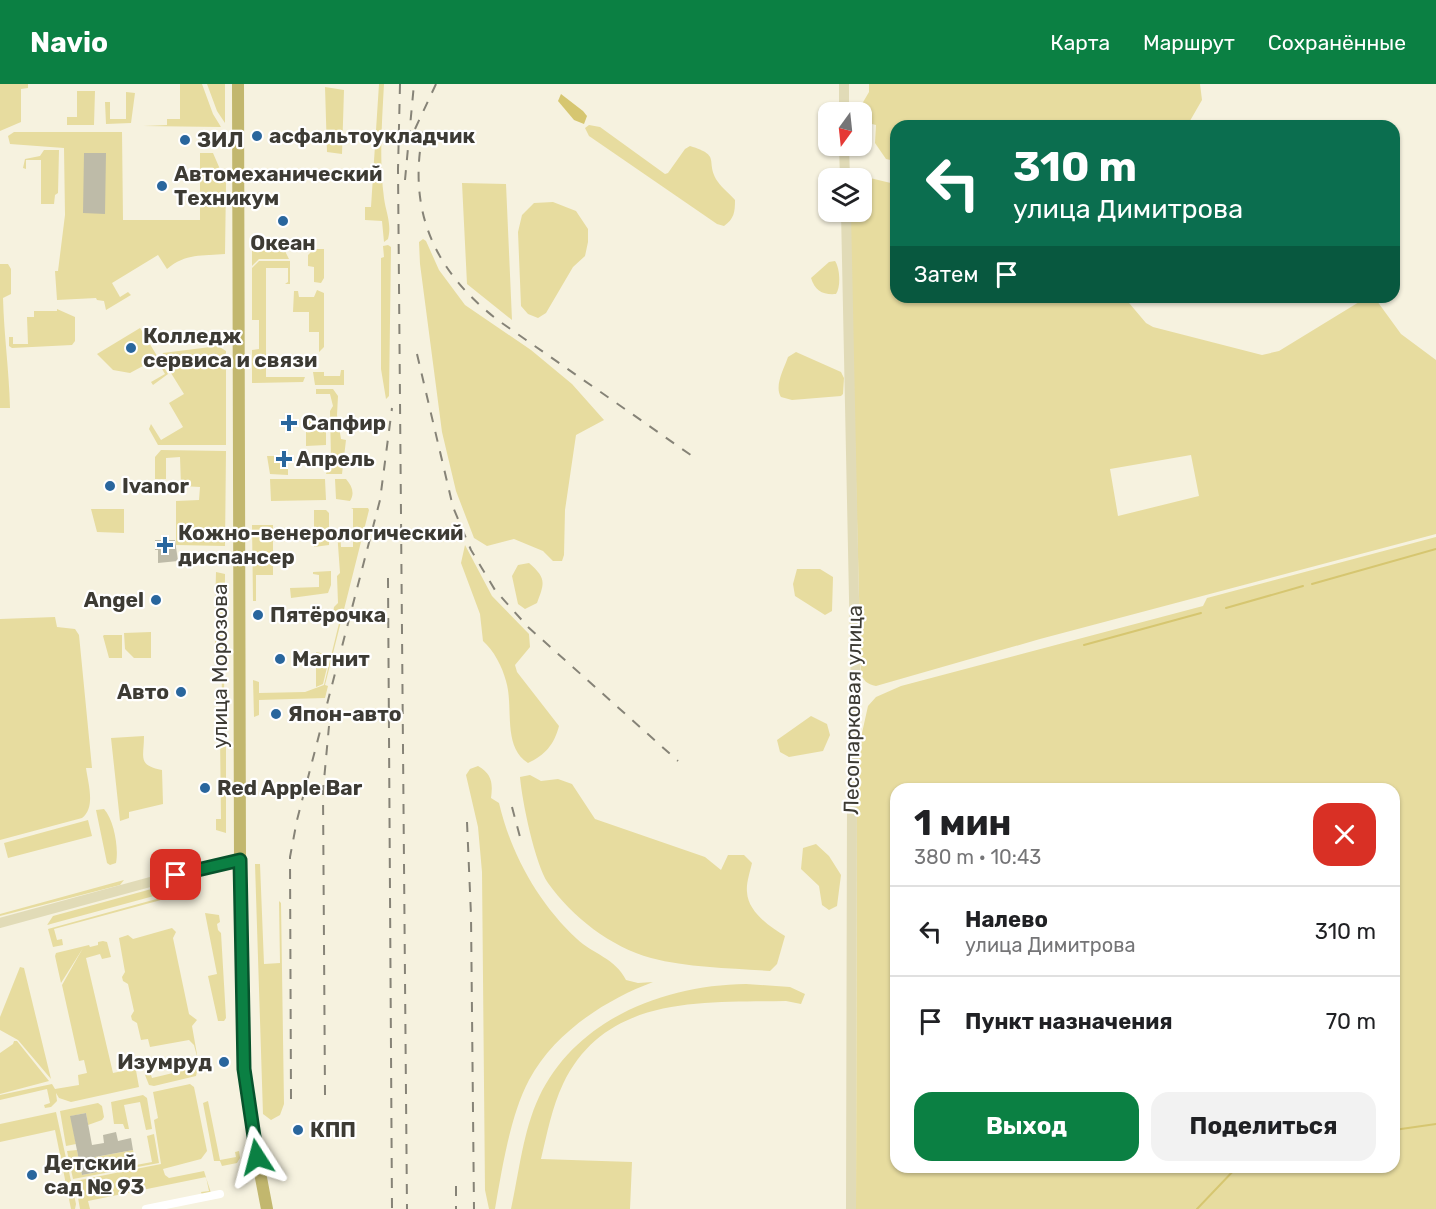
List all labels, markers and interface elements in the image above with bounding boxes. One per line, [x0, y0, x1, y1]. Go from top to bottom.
text: Navio [30, 26, 108, 59]
text: Карта [1050, 30, 1110, 55]
text: Маршрут [1143, 30, 1235, 55]
text: Сохранённые [1268, 30, 1406, 55]
north arrow [818, 102, 872, 156]
map controls [818, 102, 872, 222]
place label: асфальтоукладчик [269, 123, 475, 148]
place label: ЗИЛ [197, 127, 244, 152]
marker: асфальтоукладчик [250, 129, 264, 143]
marker: ЗИЛ [178, 133, 192, 147]
text: 310 m [1013, 142, 1137, 192]
icon: left [914, 144, 992, 222]
place label: Автомеханический Техникум [174, 161, 382, 210]
button: layers [818, 168, 872, 222]
marker: Автомеханический Техникум [155, 179, 169, 193]
text: улица Димитрова [1013, 193, 1243, 225]
marker: Океан [276, 214, 290, 228]
place label: Океан [250, 230, 316, 255]
icon: arrive [990, 258, 1023, 291]
text: Затем [914, 261, 978, 288]
place label: Колледж сервиса и связи [143, 323, 317, 372]
marker: Колледж сервиса и связи [124, 341, 138, 355]
place label: Сапфир [302, 410, 386, 435]
marker: Сапфир [280, 414, 298, 432]
place label: Апрель [296, 446, 375, 471]
marker: Апрель [277, 452, 291, 466]
place label: Ivanor [122, 473, 190, 498]
marker: Ivanor [103, 479, 117, 493]
place label: Кожно-венерологический диспансер [178, 520, 463, 569]
marker: Кожно-венерологический диспансер [156, 536, 174, 554]
street label: улица Морозова [207, 583, 232, 749]
place label: Angel [84, 587, 144, 612]
marker: Angel [149, 593, 163, 607]
place label: Пятёрочка [270, 602, 386, 627]
street label: Лесопарковая улица [838, 605, 867, 815]
marker: Пятёрочка [251, 608, 265, 622]
place label: Магнит [292, 646, 370, 671]
marker: Магнит [273, 652, 287, 666]
place label: Авто [117, 679, 169, 704]
marker: Авто [174, 685, 188, 699]
place label: Япон-авто [288, 701, 402, 726]
marker: Япон-авто [269, 707, 283, 721]
place label: Red Apple Bar [217, 775, 363, 800]
marker: Red Apple Bar [198, 781, 212, 795]
text: 1 мин [914, 801, 1012, 844]
button: close [1313, 803, 1376, 866]
text: 380 m · 10:43 [914, 845, 1041, 869]
pin [150, 849, 201, 900]
icon: arrive [159, 858, 192, 891]
text: Налево [965, 906, 1048, 933]
icon: left [914, 915, 947, 948]
text: 310 m [1315, 918, 1376, 945]
text: улица Димитрова [965, 933, 1135, 957]
icon: arrive [914, 1005, 947, 1038]
text: Пункт назначения [965, 1008, 1173, 1035]
text: 70 m [1326, 1008, 1376, 1035]
place label: Изумруд [117, 1049, 212, 1074]
marker: Изумруд [217, 1055, 231, 1069]
button: Выход [914, 1092, 1139, 1161]
button: Поделиться [1151, 1092, 1376, 1161]
place label: КПП [310, 1117, 356, 1142]
marker: КПП [291, 1123, 305, 1137]
position arrow [225, 1125, 289, 1189]
place label: Детский сад № 93 [44, 1150, 144, 1199]
marker: Детский сад № 93 [25, 1168, 39, 1182]

